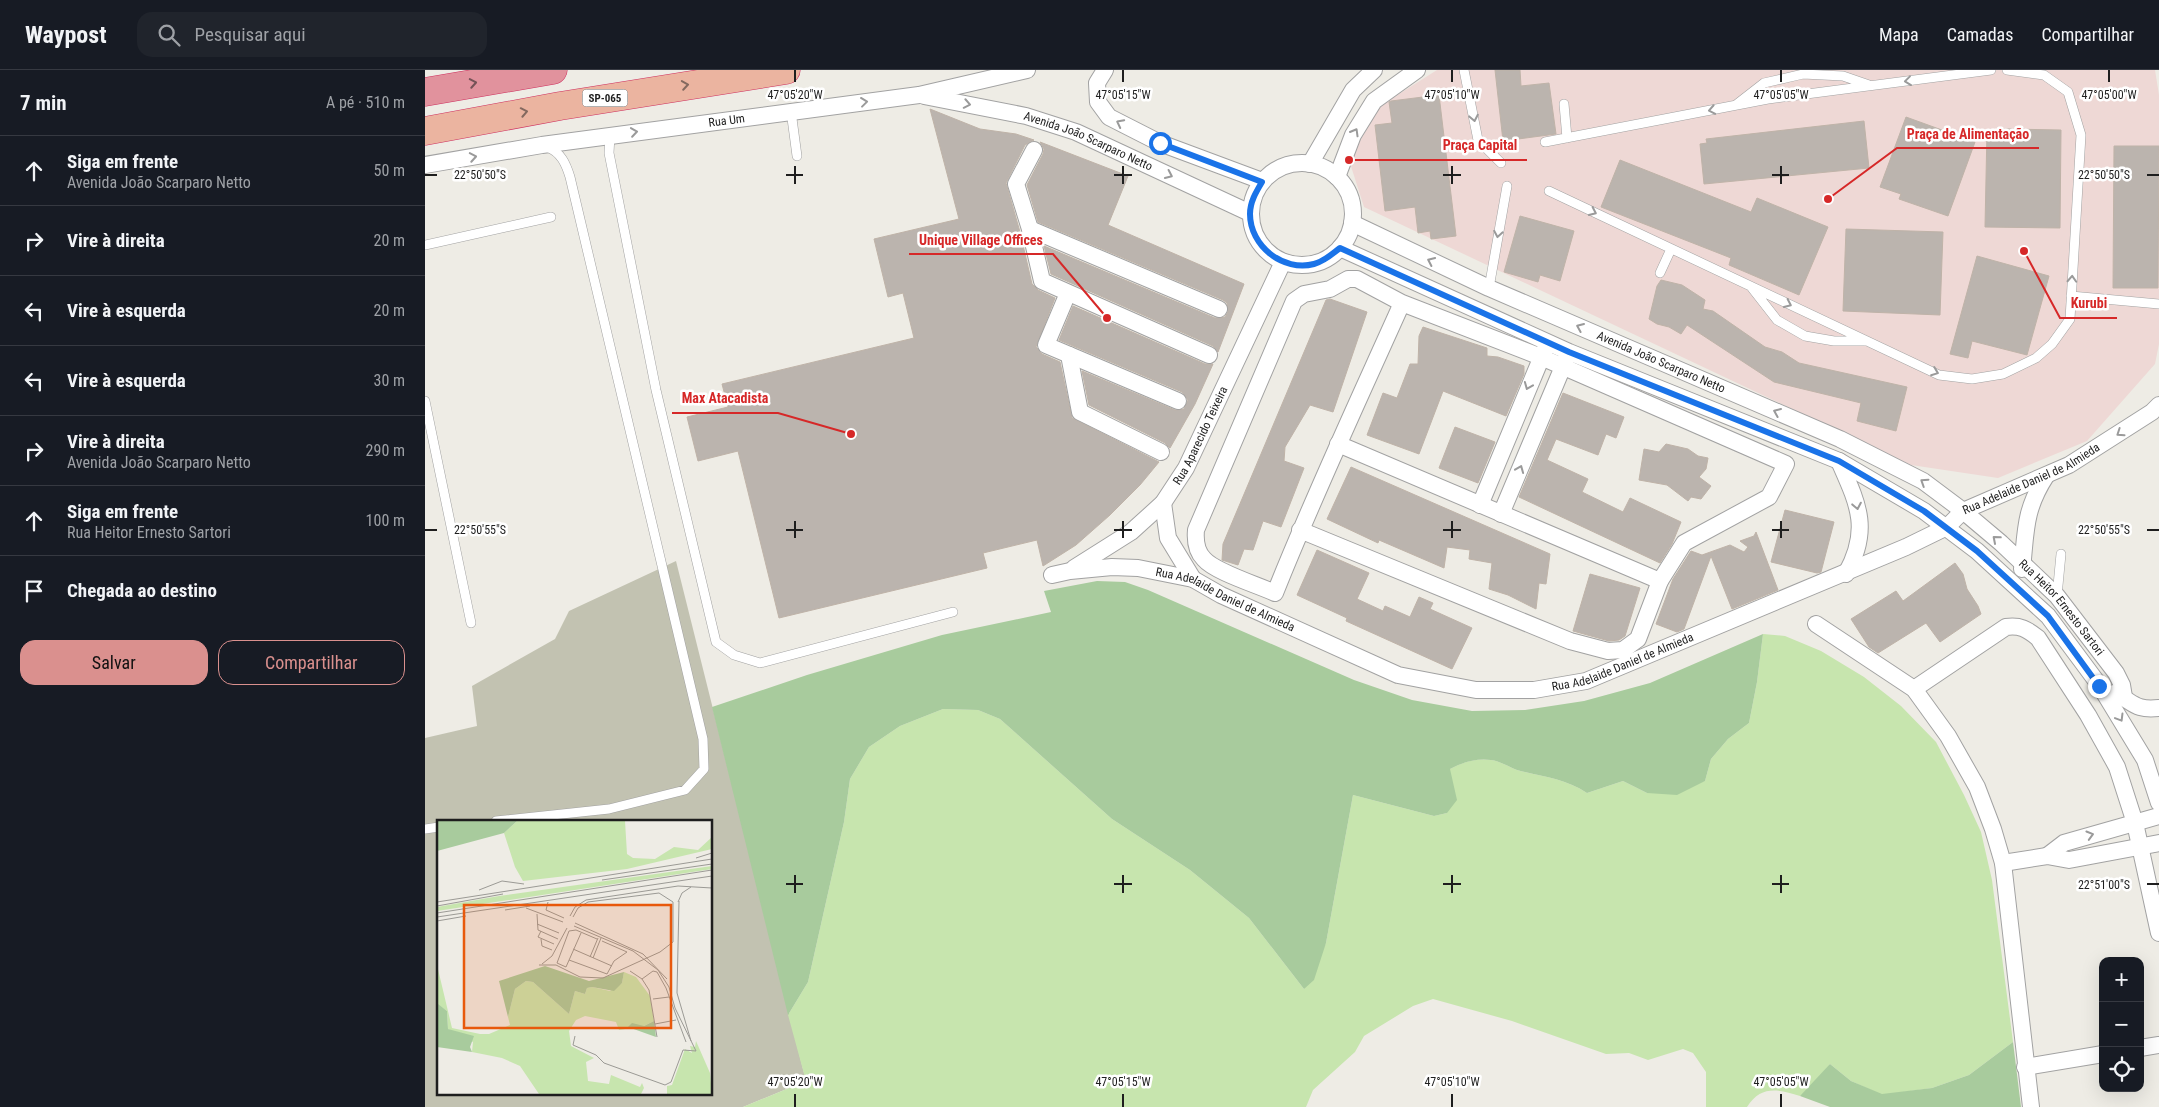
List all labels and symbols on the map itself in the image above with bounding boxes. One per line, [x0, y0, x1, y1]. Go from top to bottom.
one-way arrow [1903, 75, 1911, 86]
one-way arrow [469, 79, 477, 89]
one-way arrow [680, 81, 689, 91]
text: 47°05'20"W [767, 88, 823, 102]
text: 47°05'15"W [1095, 88, 1151, 102]
text: 47°05'10"W [1424, 88, 1480, 102]
text: 47°05'05"W [1753, 88, 1809, 102]
text: 47°05'00"W [2081, 88, 2137, 102]
road number: SP-065 [583, 89, 627, 106]
one-way arrow [860, 97, 868, 108]
one-way arrow [963, 98, 972, 109]
one-way arrow [1708, 104, 1717, 114]
one-way arrow [520, 108, 529, 118]
street label: Avenida João Scarparo Netto [1022, 109, 1155, 174]
street label: Rua Um [708, 111, 746, 130]
one-way arrow [1468, 113, 1478, 122]
one-way arrow [1116, 119, 1125, 129]
callout: Praça de Alimentação [1897, 119, 2039, 148]
text: Praça de Alimentação [1907, 126, 2029, 142]
one-way arrow [630, 127, 638, 138]
one-way arrow [1349, 129, 1359, 138]
callout: Praça Capital [1433, 131, 1527, 160]
route start [1149, 132, 1172, 155]
text: Praça Capital [1443, 137, 1517, 153]
one-way arrow [469, 152, 477, 162]
text: 22°50'50"S [454, 168, 506, 182]
text: 22°50'50"S [2078, 168, 2130, 182]
one-way arrow [1164, 169, 1173, 179]
one-way arrow [1588, 205, 1597, 216]
callout: Unique Village Offices [909, 225, 1053, 254]
one-way arrow [1494, 230, 1504, 238]
text: Unique Village Offices [919, 232, 1043, 248]
one-way arrow [1427, 256, 1436, 267]
one-way arrow [2067, 275, 2078, 283]
callout: Kurubi [2060, 289, 2117, 318]
text: Kurubi [2071, 295, 2107, 311]
one-way arrow [1783, 297, 1792, 308]
one-way arrow [1576, 323, 1585, 333]
street label: Avenida João Scarparo Netto [1595, 328, 1727, 396]
one-way arrow [1930, 366, 1939, 376]
one-way arrow [1524, 382, 1534, 390]
callout: Max Atacadista [672, 384, 778, 413]
street label: Rua Aparecido Teixeira [1170, 384, 1231, 487]
text: Max Atacadista [682, 390, 769, 406]
one-way arrow [1773, 408, 1782, 419]
one-way arrow [2116, 427, 2125, 436]
street label: Rua Adelaide Daniel de Almieda [1960, 440, 2102, 517]
one-way arrow [1513, 465, 1524, 474]
one-way arrow [1920, 479, 1929, 488]
one-way arrow [1851, 502, 1862, 511]
text: 22°50'55"S [454, 523, 506, 537]
text: 22°50'55"S [2078, 523, 2130, 537]
one-way arrow [1993, 536, 2002, 544]
street label: Rua Heitor Ernesto Sartori [2016, 557, 2107, 658]
street label: Rua Adelaide Daniel de Almieda [1154, 565, 1297, 635]
street label: Rua Adelaide Daniel de Almieda [1551, 630, 1696, 694]
route end [2088, 675, 2111, 698]
one-way arrow [2113, 712, 2123, 721]
inset map [437, 820, 713, 1094]
one-way arrow [2085, 831, 2094, 841]
text: 22°51'00"S [2078, 878, 2130, 892]
text: 47°05'20"W [767, 1075, 823, 1089]
text: 47°05'15"W [1095, 1075, 1151, 1089]
text: 47°05'10"W [1424, 1075, 1480, 1089]
text: 47°05'05"W [1753, 1075, 1809, 1089]

